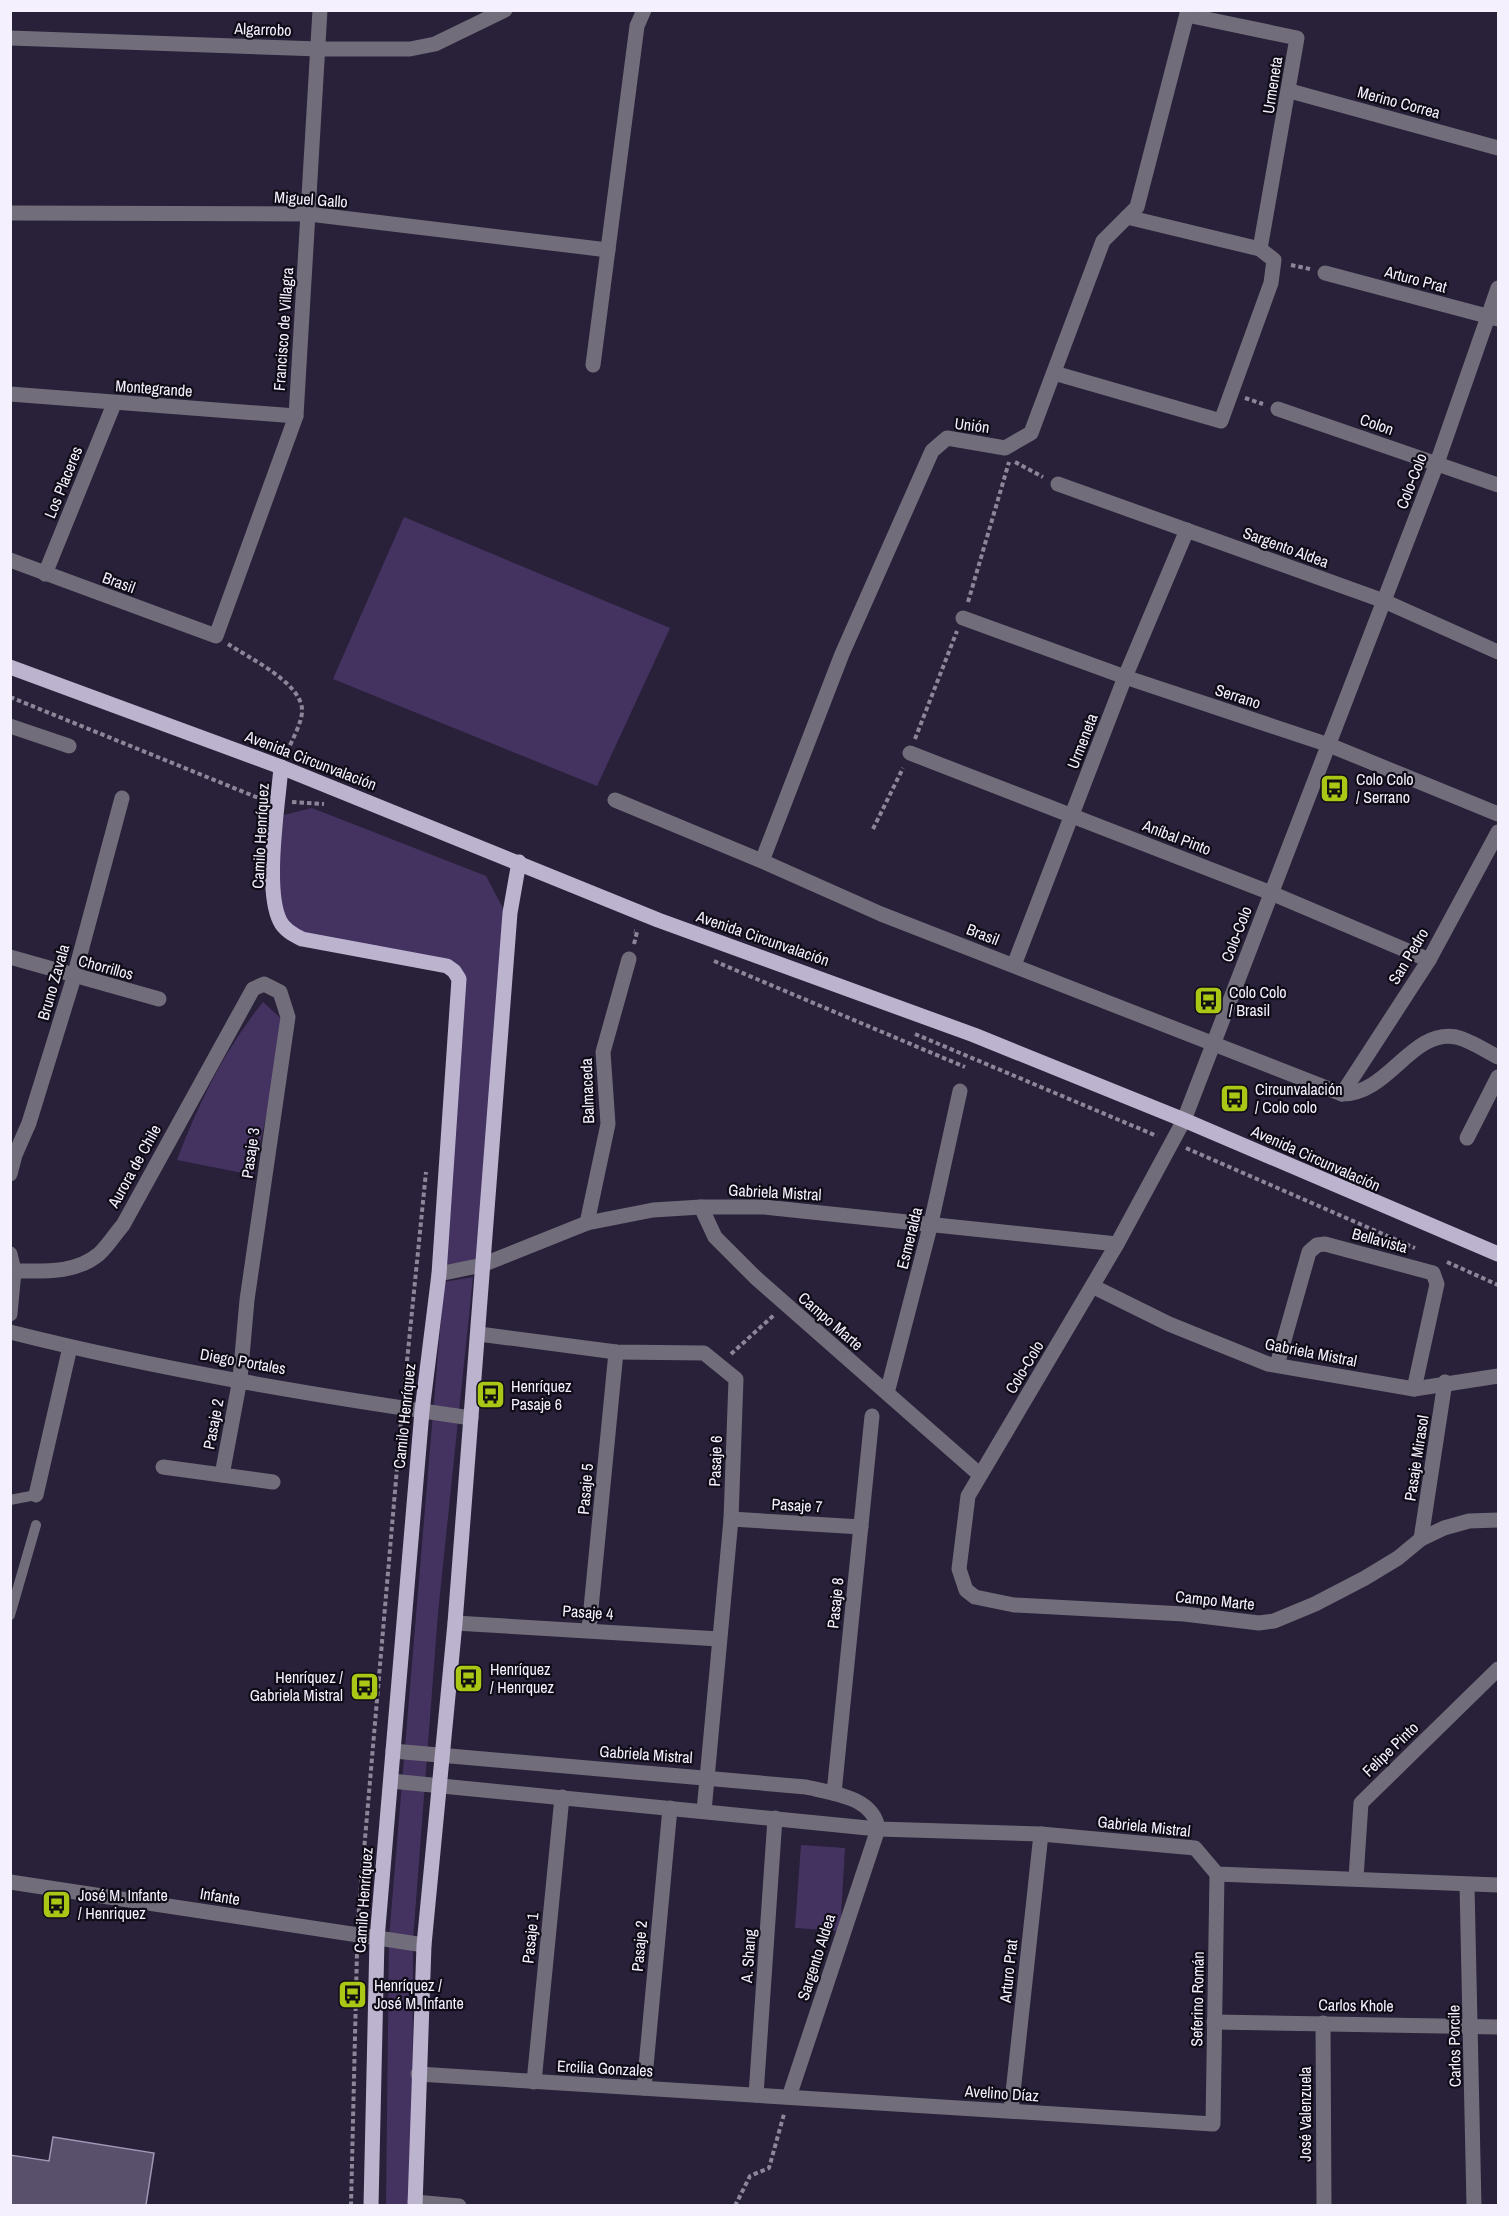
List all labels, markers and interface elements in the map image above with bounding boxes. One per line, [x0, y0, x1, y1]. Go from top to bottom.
street label: Algarrobo [233, 17, 292, 41]
street label: Urmeneta [1257, 54, 1287, 115]
street label: Merino Correa [1355, 80, 1443, 124]
street label: Miguel Gallo [273, 185, 349, 213]
street label: Arturo Prat [1382, 260, 1450, 298]
street label: Francisco de Villagra [268, 266, 298, 391]
street label: Montegrande [115, 374, 193, 402]
street label: Colon [1357, 408, 1397, 440]
street label: Unión [953, 412, 991, 438]
street label: Los Placeres [39, 443, 87, 521]
street label: Colo-Colo [1390, 450, 1432, 512]
street label: Sargento Aldea [1240, 521, 1333, 573]
street label: Brasil [99, 566, 139, 598]
street label: Serrano [1212, 678, 1264, 714]
street label: Urmeneta [1061, 710, 1103, 772]
street label: Avenida Circunvalación [241, 724, 380, 795]
place label: Colo Colo / Serrano [1356, 768, 1414, 808]
bus stop icon: Colo Colo / Serrano [1319, 772, 1351, 804]
street label: Camilo Henríquez [246, 782, 274, 889]
street label: Aníbal Pinto [1139, 814, 1214, 860]
street label: Colo-Colo [1215, 903, 1257, 965]
street label: Avenida Circunvalación [693, 905, 832, 971]
street label: Brasil [963, 918, 1003, 950]
street label: San Pedro [1383, 924, 1433, 988]
street label: Bruno Zavala [32, 941, 75, 1023]
street label: Chorrillos [76, 949, 136, 985]
place label: Colo Colo / Brasil [1229, 981, 1287, 1021]
bus stop icon: Colo Colo / Brasil [1192, 985, 1224, 1017]
street label: Balmaceda [575, 1057, 599, 1124]
place label: Circunvalación / Colo colo [1255, 1078, 1343, 1118]
bus stop icon: Circunvalación / Colo colo [1218, 1082, 1250, 1114]
street label: Avenida Circunvalación [1247, 1119, 1384, 1196]
street label: Aurora de Chile [102, 1120, 166, 1212]
street label: Pasaje 3 [236, 1126, 264, 1180]
street label: Gabriela Mistral [728, 1179, 822, 1205]
street label: Esmeralda [891, 1204, 927, 1271]
street label: Bellavista [1350, 1222, 1411, 1258]
street label: Campo Marte [794, 1287, 868, 1355]
street label: Gabriela Mistral [1263, 1332, 1359, 1372]
street label: Colo-Colo [1000, 1336, 1048, 1398]
street label: Diego Portales [198, 1343, 288, 1379]
street label: Camilo Henríquez [388, 1362, 421, 1470]
place label: Henríquez Pasaje 6 [511, 1375, 572, 1415]
bus stop icon: Henríquez Pasaje 6 [474, 1379, 506, 1411]
street label: Pasaje 2 [197, 1397, 229, 1451]
street label: Pasaje Mirasol [1398, 1413, 1434, 1503]
street label: Pasaje 6 [703, 1435, 727, 1487]
street label: Pasaje 5 [572, 1463, 598, 1515]
street label: Pasaje 7 [771, 1493, 823, 1517]
street label: Pasaje 8 [821, 1576, 849, 1630]
street label: Campo Marte [1174, 1585, 1256, 1615]
street label: Pasaje 4 [562, 1599, 614, 1625]
place label: Henríquez / Henrquez [490, 1658, 555, 1698]
bus stop icon: Henríquez / Henrquez [453, 1662, 485, 1694]
place label: Henríquez / Gabriela Mistral [250, 1666, 343, 1706]
bus stop icon: Henríquez / Gabriela Mistral [348, 1670, 380, 1702]
street label: Felipe Pinto [1357, 1717, 1423, 1781]
street label: Gabriela Mistral [599, 1740, 693, 1768]
street label: Gabriela Mistral [1096, 1810, 1192, 1842]
street label: Camilo Henríquez [348, 1846, 378, 1954]
street label: Infante [198, 1882, 242, 1910]
place label: José M. Infante / Henriquez [78, 1884, 168, 1924]
bus stop icon: José M. Infante / Henriquez [41, 1888, 73, 1920]
street label: Sargento Aldea [792, 1910, 841, 2003]
street label: Pasaje 1 [516, 1911, 544, 1965]
street label: Pasaje 2 [626, 1920, 652, 1972]
street label: A. Shang [735, 1928, 761, 1985]
street label: Arturo Prat [994, 1938, 1022, 2005]
street label: Seferino Román [1185, 1951, 1209, 2047]
place label: Henríquez / José M. Infante [374, 1974, 464, 2014]
bus stop icon: Henríquez / José M. Infante [337, 1978, 369, 2010]
street label: Carlos Khole [1318, 1993, 1394, 2017]
street label: Carlos Porcile [1442, 2005, 1466, 2087]
street label: Ercilia Gonzales [556, 2054, 654, 2082]
street label: José Valenzuela [1294, 2066, 1316, 2162]
street label: Avelino Díaz [963, 2079, 1040, 2107]

